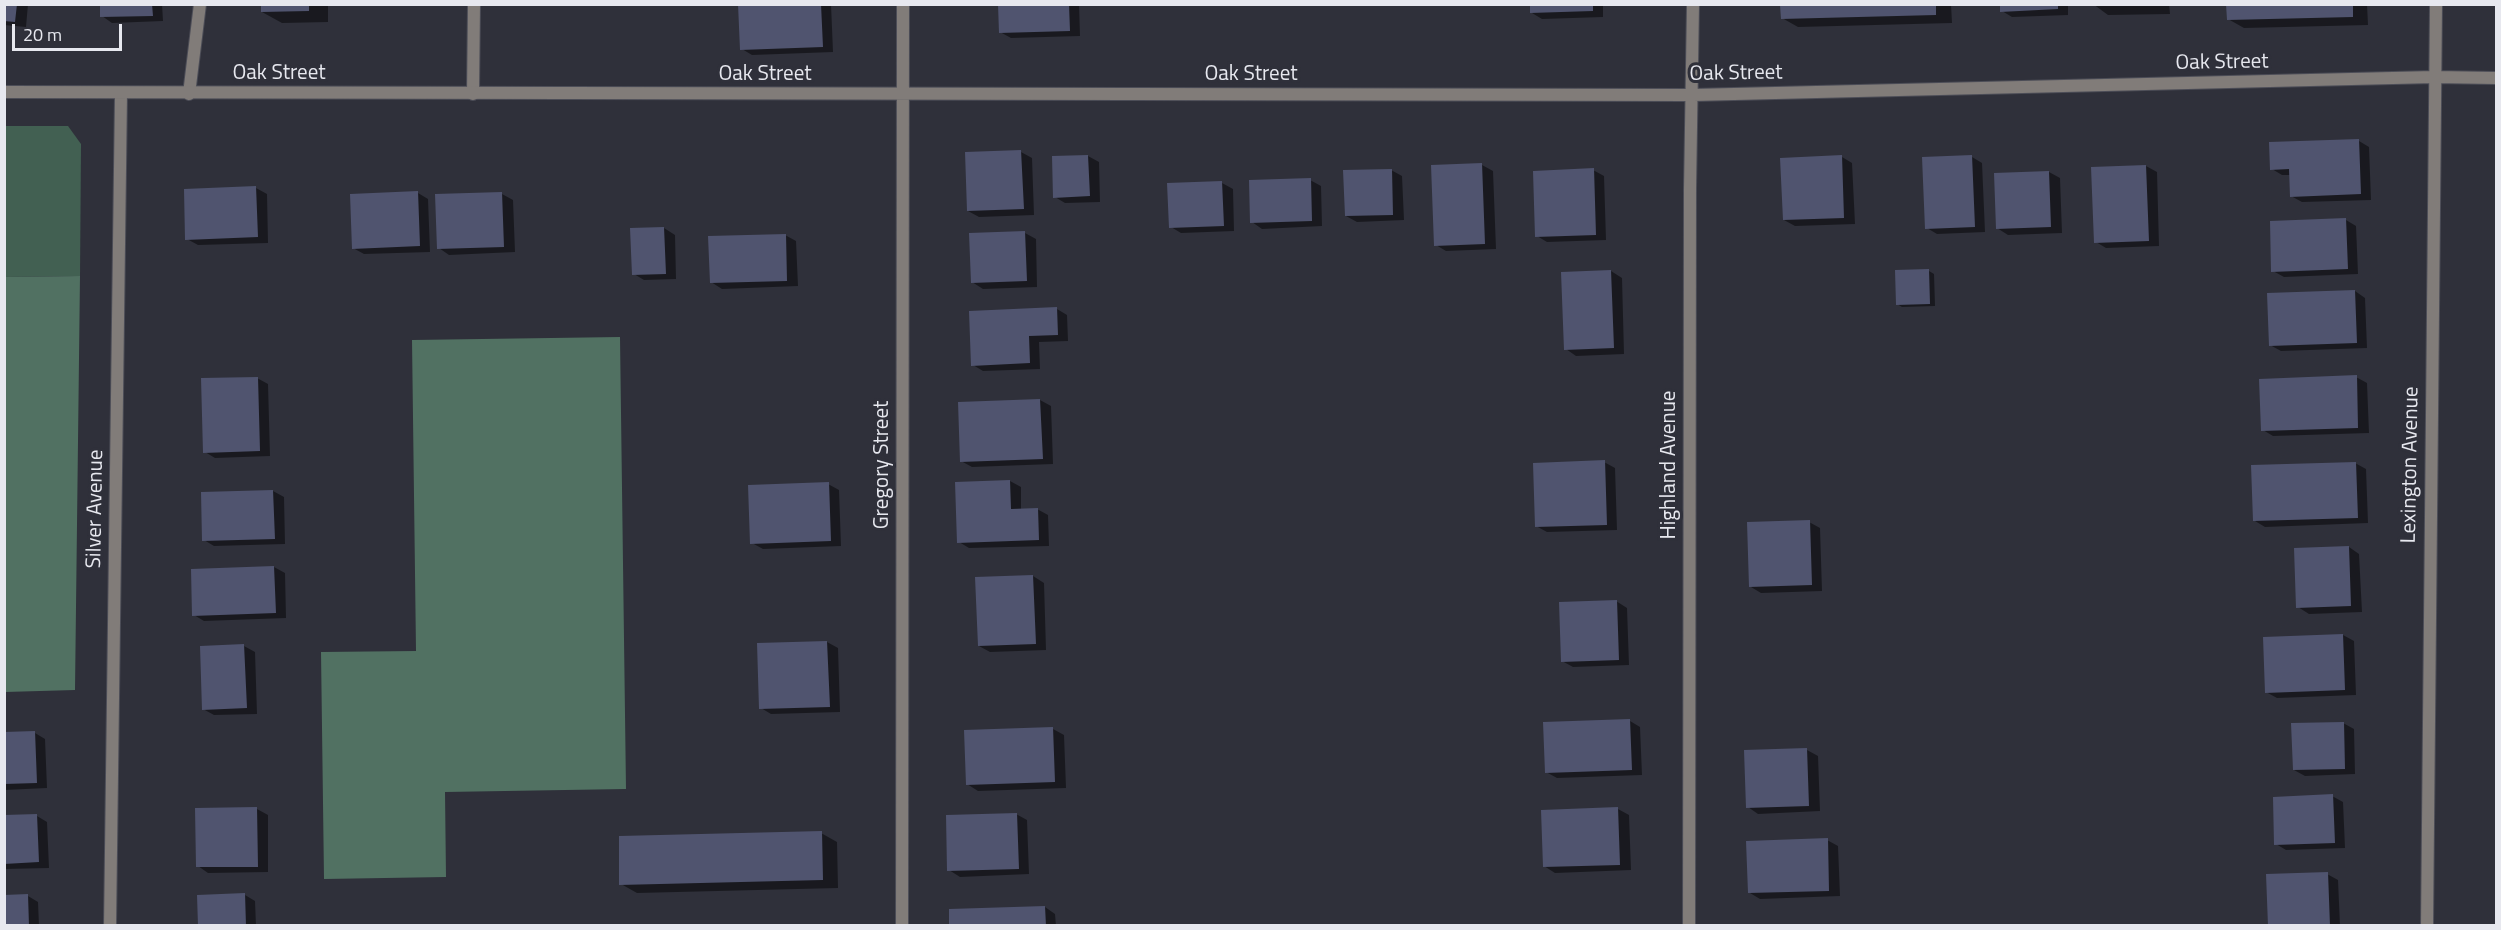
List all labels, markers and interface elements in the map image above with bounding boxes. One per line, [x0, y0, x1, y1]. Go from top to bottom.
scale bar [15, 12, 124, 50]
text: 20 m [23, 21, 62, 48]
street label: Oak Street [2175, 50, 2269, 76]
street label: Oak Street [232, 61, 326, 87]
street label: Oak Street [1689, 61, 1783, 87]
street label: Oak Street [718, 62, 812, 88]
street label: Oak Street [1204, 62, 1298, 88]
street label: Lexington Avenue [2397, 386, 2425, 544]
street label: Highland Avenue [1657, 391, 1683, 539]
street label: Gregory Street [870, 401, 896, 529]
street label: Silver Avenue [82, 449, 110, 569]

